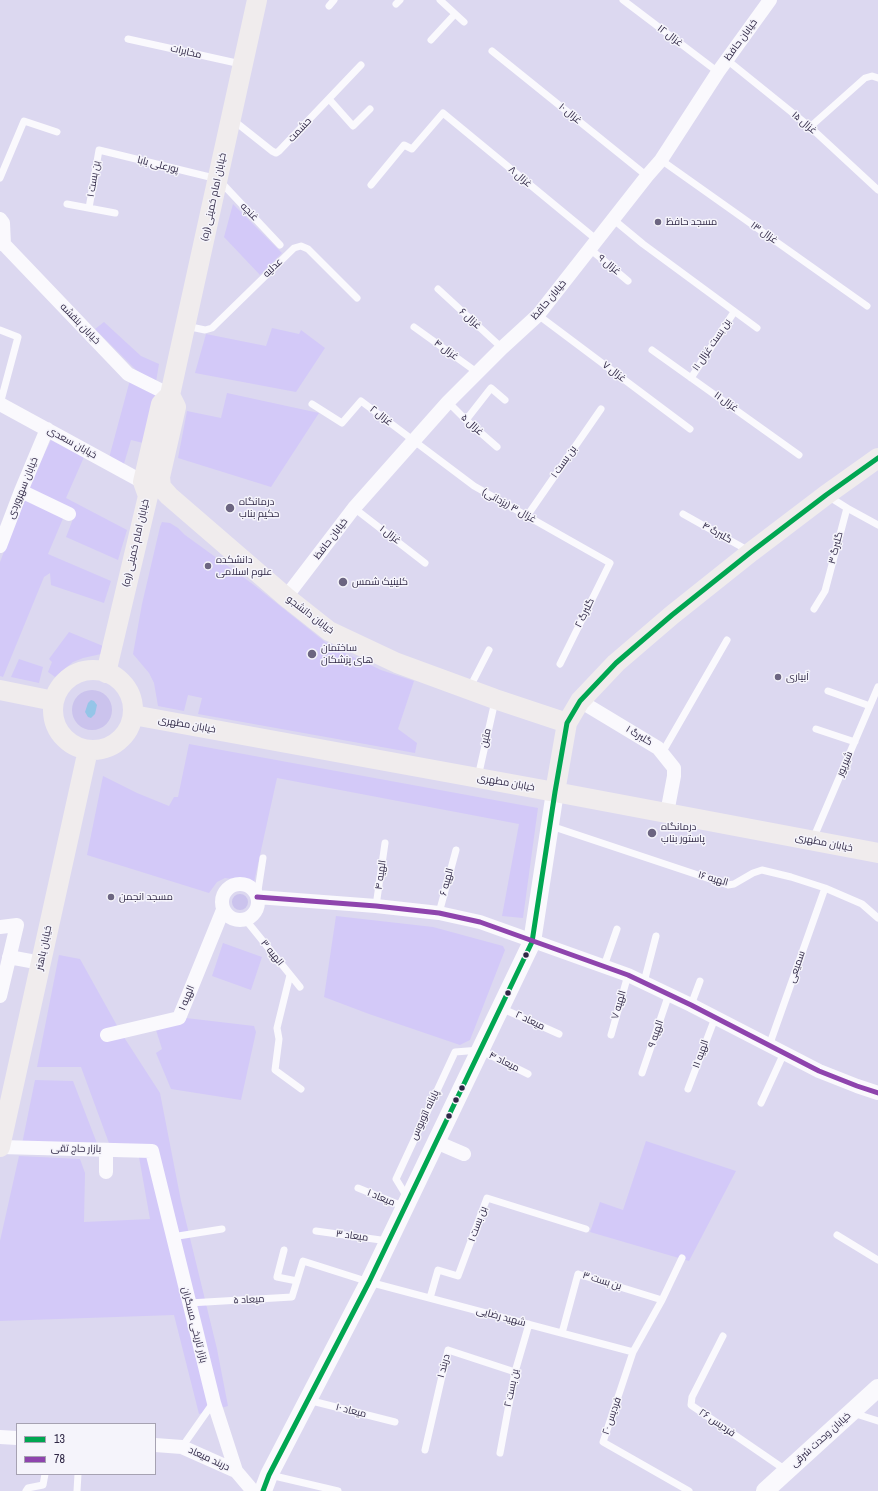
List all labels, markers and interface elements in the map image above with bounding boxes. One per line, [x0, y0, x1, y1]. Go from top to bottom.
street label: خیابان حافظ [722, 17, 760, 63]
street label: غزال ۱۲ [655, 23, 685, 49]
street label: مخابرات [169, 43, 203, 61]
street label: غزال ۱۰ [556, 101, 584, 127]
street label: غزال ۱۵ [789, 109, 819, 137]
street label: حشمت [286, 115, 314, 145]
street label: خیابان امام خمینی (ره) [199, 152, 229, 242]
street label: پورعلی بابا [136, 154, 180, 176]
street label: بن بست ۱ [85, 160, 103, 198]
street label: غزال ۸ [506, 164, 534, 190]
street label: غنچه [238, 200, 260, 224]
place label: مسجد حافظ [666, 216, 717, 228]
marker: مسجد حافظ [653, 217, 663, 227]
street label: غزال ۱۳ [748, 219, 780, 247]
street label: غزال ۹ [595, 252, 623, 278]
street label: عدلیه [261, 256, 285, 280]
street label: خیابان حافظ [529, 278, 569, 322]
street label: خیابان بنفشه [57, 301, 103, 347]
street label: غزال ۶ [457, 306, 483, 332]
street label: بن بست غزال ۱۱ [690, 317, 734, 373]
street label: غزال ۴ [431, 337, 461, 363]
street label: غزال ۷ [600, 359, 628, 385]
street label: غزال ۱۱ [712, 389, 740, 415]
street label: غزال ۲ [367, 403, 395, 429]
street label: غزال ۵ [458, 412, 486, 438]
street label: خیابان سعدی [45, 424, 99, 462]
street label: بن بست ۱ [549, 444, 579, 480]
street label: خیابان سهروردی [5, 455, 41, 521]
street label: غزال ۳ (یزدانی) [480, 486, 538, 526]
place label: درمانگاه حکیم بناب [239, 496, 279, 520]
street label: خیابان امام خمینی (ره) [120, 498, 152, 588]
marker: درمانگاه حکیم بناب [224, 502, 236, 514]
street label: خیابان حافظ [312, 516, 350, 562]
street label: گلبرگ ۴ [700, 520, 734, 546]
street label: غزال ۱ [377, 523, 403, 547]
street label: گلبرگ ۳ [826, 531, 846, 565]
place label: دانشکده علوم اسلامی [216, 554, 272, 578]
marker: دانشکده علوم اسلامی [203, 561, 213, 571]
marker: کلینیک شمس [337, 576, 349, 588]
place label: کلینیک شمس [352, 576, 408, 588]
street label: خیابان دانشجو [284, 593, 336, 637]
street label: گلبرگ ۲ [573, 596, 597, 630]
place label: ساختمان های پزشکان [321, 642, 373, 666]
marker: ساختمان های پزشکان [306, 648, 318, 660]
place label: آبیاری [786, 671, 809, 683]
marker: آبیاری [773, 672, 783, 682]
street label: خیابان مطهری [157, 714, 217, 736]
street label: گلبرگ ۱ [623, 723, 655, 749]
street label: متین [478, 727, 494, 749]
street label: شیرپور [834, 750, 856, 778]
street label: خیابان مطهری [476, 772, 536, 794]
place label: درمانگاه پاستور بناب [661, 821, 705, 844]
marker: درمانگاه پاستور بناب [646, 827, 658, 839]
street label: خیابان مطهری [794, 832, 854, 854]
street label: الهیه ۴ [373, 859, 389, 891]
street label: الهیه ۶ [438, 867, 456, 897]
street label: الهیه ۱۶ [696, 869, 730, 889]
place label: مسجد انجمن [119, 891, 173, 903]
marker: مسجد انجمن [106, 892, 116, 902]
street label: خیابان باهنر [33, 924, 55, 972]
street label: الهیه ۳ [258, 938, 286, 968]
street label: سمیعی [786, 949, 808, 985]
unlabelled marker [521, 950, 531, 960]
street label: الهیه ۱ [177, 984, 197, 1012]
unlabelled marker [503, 988, 513, 998]
street label: الهیه ۷ [609, 989, 629, 1021]
street label: میعاد ۲ [513, 1009, 547, 1033]
street label: الهیه ۹ [646, 1019, 666, 1049]
street label: الهیه ۱۱ [690, 1038, 712, 1070]
street label: میعاد ۴ [487, 1050, 521, 1074]
unlabelled marker [457, 1083, 467, 1093]
street label: پایانه اتوبوس [408, 1088, 442, 1142]
unlabelled marker [451, 1095, 461, 1105]
unlabelled marker [444, 1111, 454, 1121]
street label: بازار حاج تقی [51, 1143, 101, 1155]
street label: میعاد ۱ [365, 1187, 397, 1209]
street label: بن بست ۱ [466, 1205, 490, 1243]
street label: میعاد ۳ [335, 1228, 369, 1244]
street label: بن بست ۳ [581, 1269, 623, 1293]
street label: بازار تاریخی مسگران [179, 1286, 209, 1364]
street label: میعاد ۵ [233, 1293, 265, 1307]
street label: شهید رضایی [475, 1305, 527, 1329]
street label: دربند ۱ [435, 1353, 453, 1379]
street label: بن بست ۲ [502, 1368, 522, 1408]
street label: فردیس ۲۰ [600, 1396, 624, 1436]
street label: میعاد ۱۰ [334, 1401, 368, 1421]
street label: فردیس ۲۶ [696, 1406, 738, 1440]
street label: خیابان وحدت شرقی [789, 1410, 853, 1470]
legend [16, 1423, 156, 1475]
text: 13 [54, 1431, 65, 1447]
street label: دربند میعاد [186, 1444, 232, 1474]
text: 78 [54, 1451, 65, 1467]

